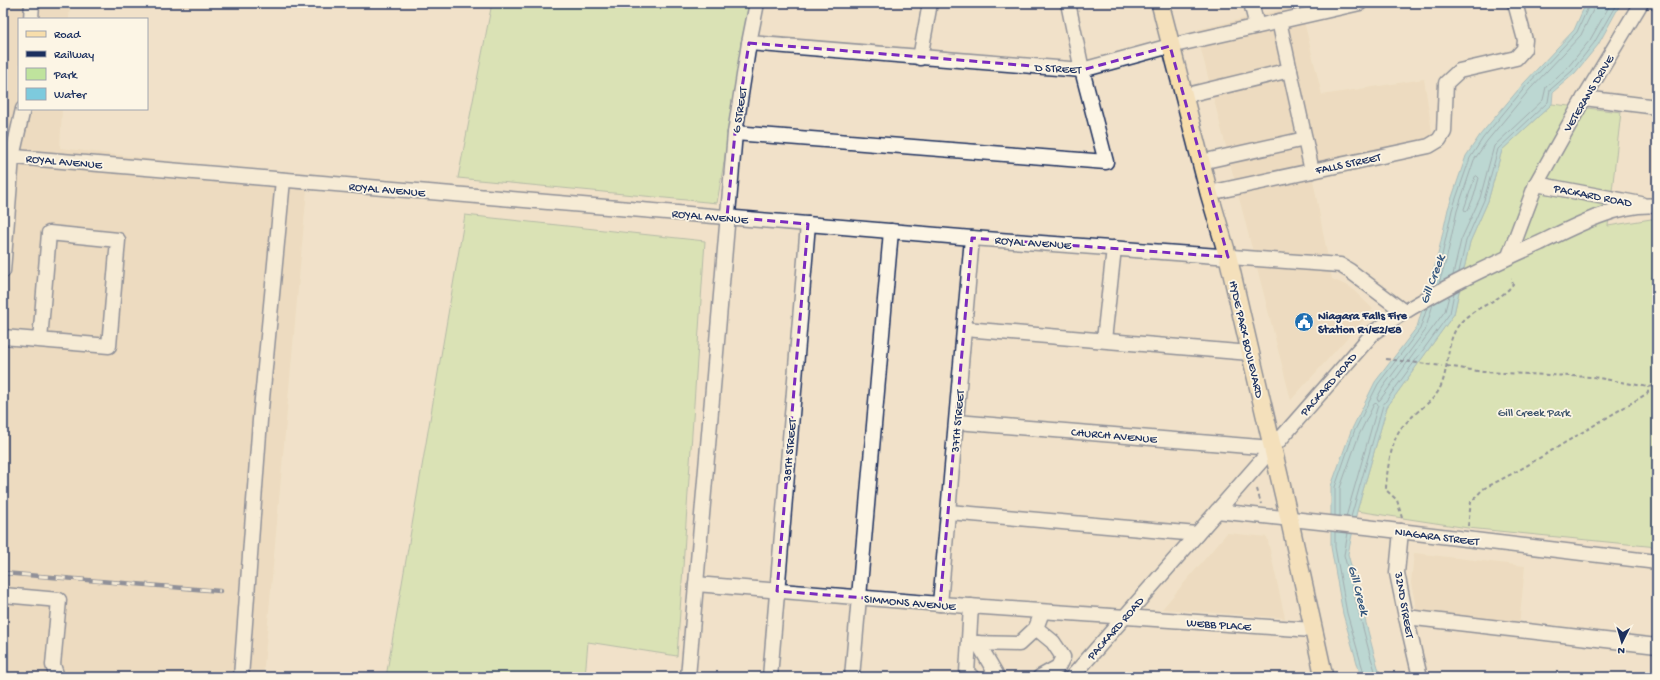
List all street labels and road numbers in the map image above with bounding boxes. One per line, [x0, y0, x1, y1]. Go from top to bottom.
street label: VETERANS DRIVE [1561, 53, 1618, 136]
street label: D STREET [1033, 62, 1083, 78]
street label: G STREET [730, 85, 752, 134]
street label: FALLS STREET [1313, 151, 1384, 179]
street label: ROYAL AVENUE [25, 153, 103, 173]
street label: ROYAL AVENUE [348, 181, 426, 201]
street label: PACKARD ROAD [1551, 182, 1633, 211]
street label: ROYAL AVENUE [671, 208, 749, 228]
street label: ROYAL AVENUE [994, 234, 1072, 254]
street label: HYDE PARK BOULEVARD [1225, 279, 1265, 400]
street label: PACKARD ROAD [1298, 351, 1361, 421]
street label: 37TH STREET [949, 388, 969, 454]
street label: 38TH STREET [781, 417, 801, 483]
street label: CHURCH AVENUE [1070, 426, 1158, 448]
street label: NIAGARA STREET [1394, 526, 1481, 550]
street label: 32ND STREET [1390, 570, 1416, 641]
street label: SIMMONS AVENUE [863, 593, 957, 615]
street label: PACKARD ROAD [1085, 595, 1148, 665]
street label: WEBB PLACE [1186, 617, 1252, 635]

